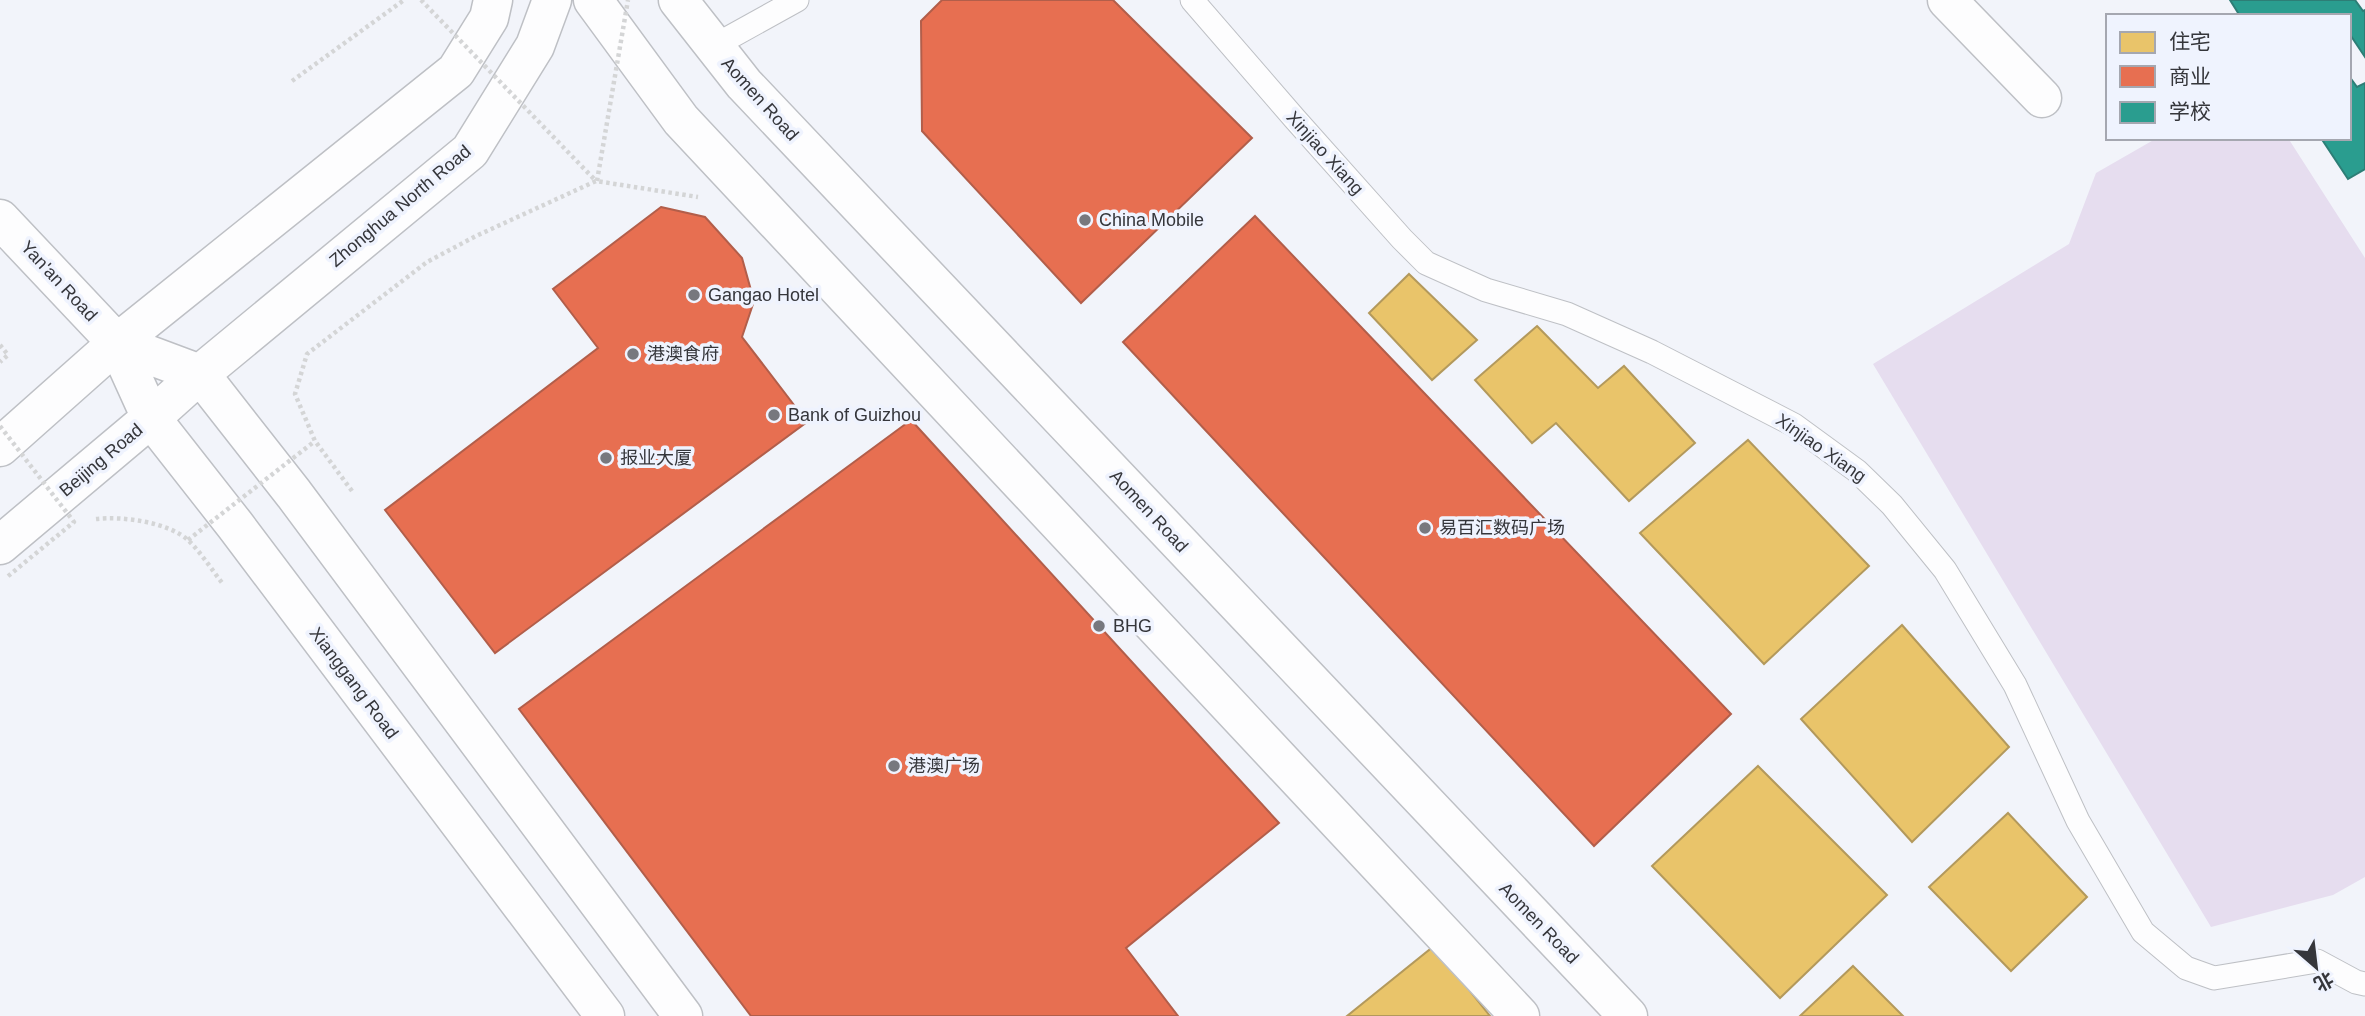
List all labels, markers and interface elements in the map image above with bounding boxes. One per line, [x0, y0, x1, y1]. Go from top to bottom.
legend [2106, 14, 2351, 140]
text: 住宅 [2169, 30, 2211, 53]
street label: Aomen Road [717, 53, 803, 145]
text: 商业 [2169, 65, 2211, 88]
text: 学校 [2169, 100, 2211, 123]
street label: Xinjiao Xiang [1282, 107, 1368, 199]
street label: Zhonghua North Road [325, 141, 475, 271]
place label: China Mobile [1099, 210, 1204, 230]
marker: China Mobile [1077, 212, 1093, 228]
street label: Yan'an Road [17, 237, 101, 325]
place label: Gangao Hotel [708, 285, 819, 305]
marker: Gangao Hotel [686, 287, 702, 303]
place label: 港澳食府 [647, 344, 719, 364]
marker: 港澳食府 [625, 346, 641, 362]
place label: Bank of Guizhou [788, 405, 921, 425]
marker: Bank of Guizhou [766, 407, 782, 423]
street label: Xinjiao Xiang [1772, 410, 1870, 486]
street label: Beijing Road [55, 420, 147, 500]
place label: 报业大厦 [620, 448, 692, 468]
marker: 报业大厦 [598, 450, 614, 466]
street label: Aomen Road [1106, 466, 1192, 556]
place label: 易百汇数码广场 [1439, 518, 1565, 538]
marker: 易百汇数码广场 [1417, 520, 1433, 536]
place label: BHG [1113, 616, 1152, 636]
marker: BHG [1091, 618, 1107, 634]
street label: Xianggang Road [306, 623, 402, 743]
place label: 港澳广场 [908, 756, 980, 776]
marker: 港澳广场 [886, 758, 902, 774]
street label: Aomen Road [1495, 878, 1583, 968]
north arrow [2281, 932, 2351, 1002]
text: 北 [2310, 968, 2337, 995]

